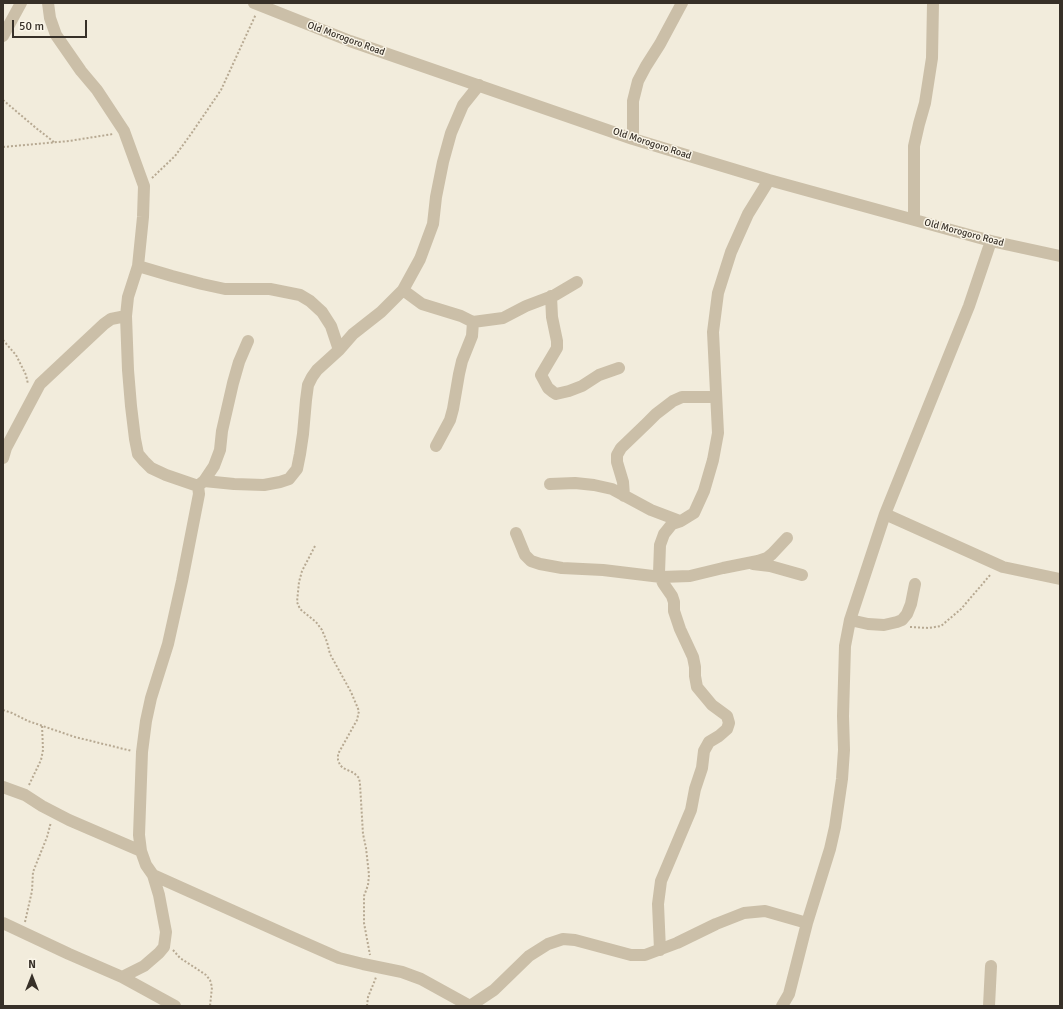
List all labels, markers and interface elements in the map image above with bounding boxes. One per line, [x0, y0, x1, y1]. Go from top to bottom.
scale bar [14, 12, 89, 38]
text: 50 m [19, 19, 44, 34]
street label: Old Morogoro Road [306, 19, 386, 59]
street label: Old Morogoro Road [611, 126, 693, 162]
street label: Old Morogoro Road [923, 217, 1005, 249]
north arrow [12, 957, 52, 997]
text: N [28, 958, 36, 971]

